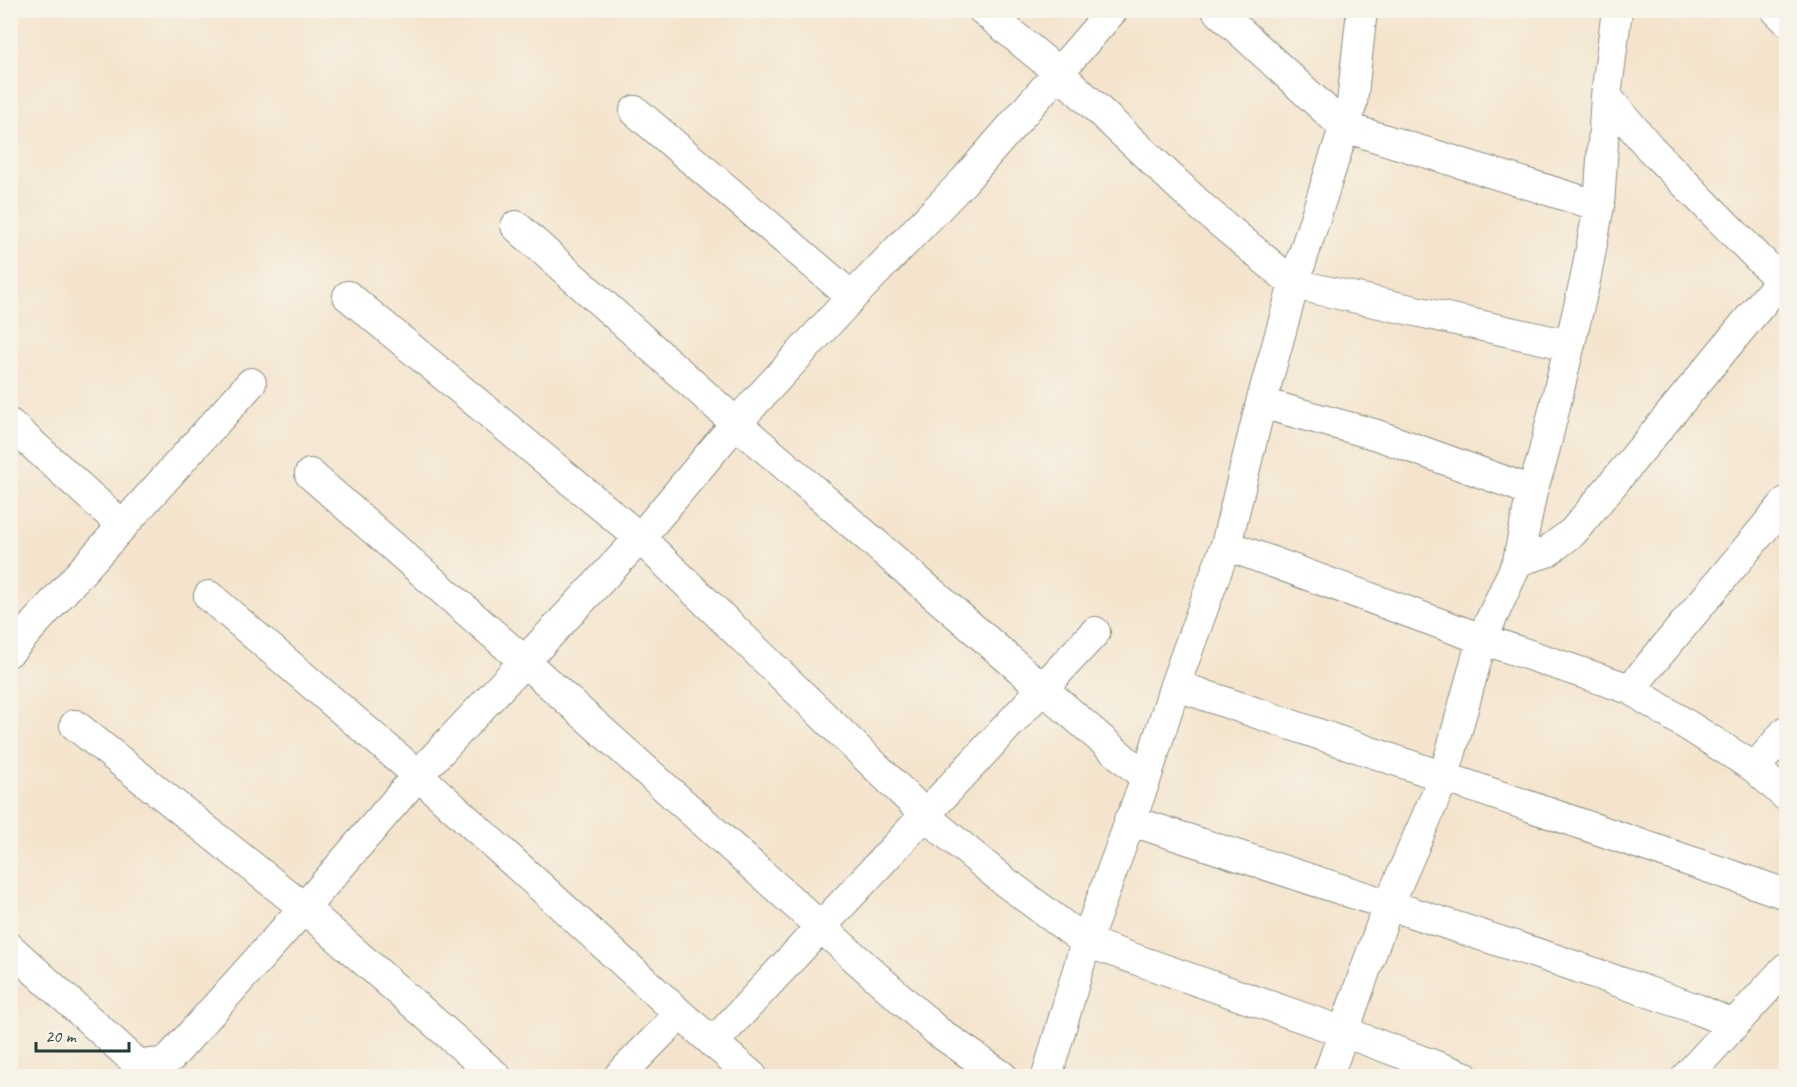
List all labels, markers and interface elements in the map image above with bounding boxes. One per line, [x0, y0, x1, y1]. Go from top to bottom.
scale bar [36, 1015, 129, 1053]
text: 20 m [45, 1025, 78, 1047]

